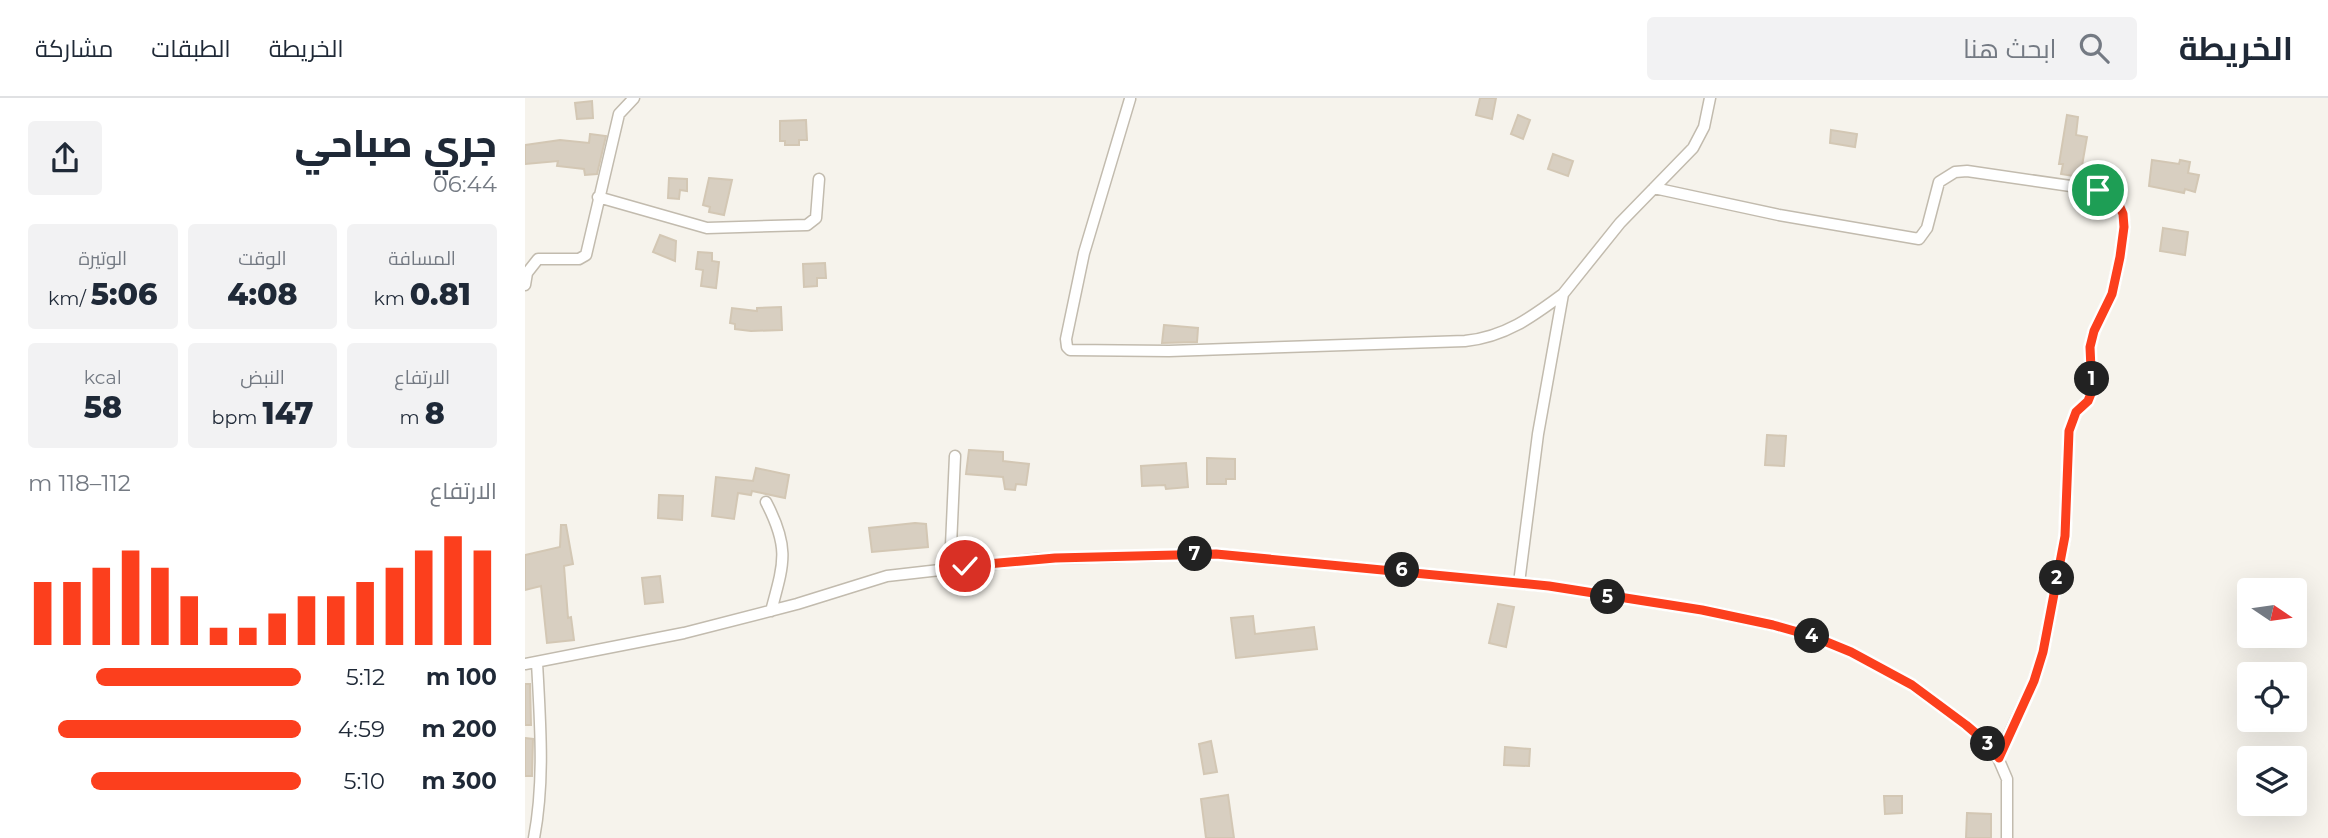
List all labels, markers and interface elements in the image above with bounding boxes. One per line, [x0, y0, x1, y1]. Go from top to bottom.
search box [1647, 17, 2137, 80]
text: الخريطة [2179, 28, 2293, 68]
icon: search [2075, 29, 2113, 67]
text: ابحث هنا [1963, 33, 2057, 65]
text: مشاركة [35, 34, 113, 63]
text: الطبقات [151, 34, 231, 63]
text: الخريطة [269, 34, 344, 63]
text: جري صباحي [294, 120, 497, 167]
button: share [28, 121, 102, 195]
pin [2068, 160, 2128, 220]
text: 06:44 [432, 170, 497, 198]
icon: arrive [2079, 171, 2117, 209]
text: الوتيرة [78, 247, 127, 270]
text: الوقت [238, 247, 287, 270]
text: المسافة [388, 247, 456, 270]
text: 5:06 [91, 276, 158, 313]
text: 4:08 [227, 276, 298, 313]
text: 0.81 [410, 276, 471, 313]
text: /km [48, 287, 91, 310]
text: km [373, 287, 410, 310]
pin: 1 [2075, 362, 2109, 396]
text: kcal [84, 366, 122, 389]
text: النبض [240, 366, 285, 389]
text: الارتفاع [394, 366, 450, 389]
text: 1 [2088, 367, 2095, 390]
text: 58 [84, 389, 122, 426]
text: 147 [262, 395, 313, 432]
text: 8 [425, 395, 445, 432]
text: bpm [212, 406, 262, 429]
text: m [400, 406, 425, 429]
text: 112–118 m [28, 469, 131, 497]
text: الارتفاع [430, 477, 497, 505]
pin [935, 536, 995, 596]
pin: 7 [1177, 536, 1213, 572]
text: 7 [1189, 542, 1200, 565]
icon: check [946, 547, 984, 585]
pin: 6 [1385, 552, 1419, 588]
text: 6 [1395, 558, 1408, 581]
pin: 2 [2039, 560, 2075, 596]
text: 2 [2051, 566, 2062, 589]
north arrow [2237, 578, 2307, 648]
map controls [2237, 578, 2307, 816]
pin: 5 [1591, 580, 1625, 614]
text: 5 [1602, 585, 1613, 608]
pin: 4 [1795, 618, 1829, 654]
text: 4 [1805, 624, 1818, 647]
button: locate [2237, 662, 2307, 732]
text: 5:12 [346, 663, 385, 691]
text: 100 m [426, 663, 497, 691]
text: 4:59 [338, 715, 385, 743]
text: 200 m [422, 715, 497, 743]
pin: 3 [1971, 726, 2005, 762]
text: 3 [1982, 732, 1993, 755]
button: layers [2237, 746, 2307, 816]
text: 5:10 [344, 767, 385, 795]
text: 300 m [421, 767, 497, 795]

